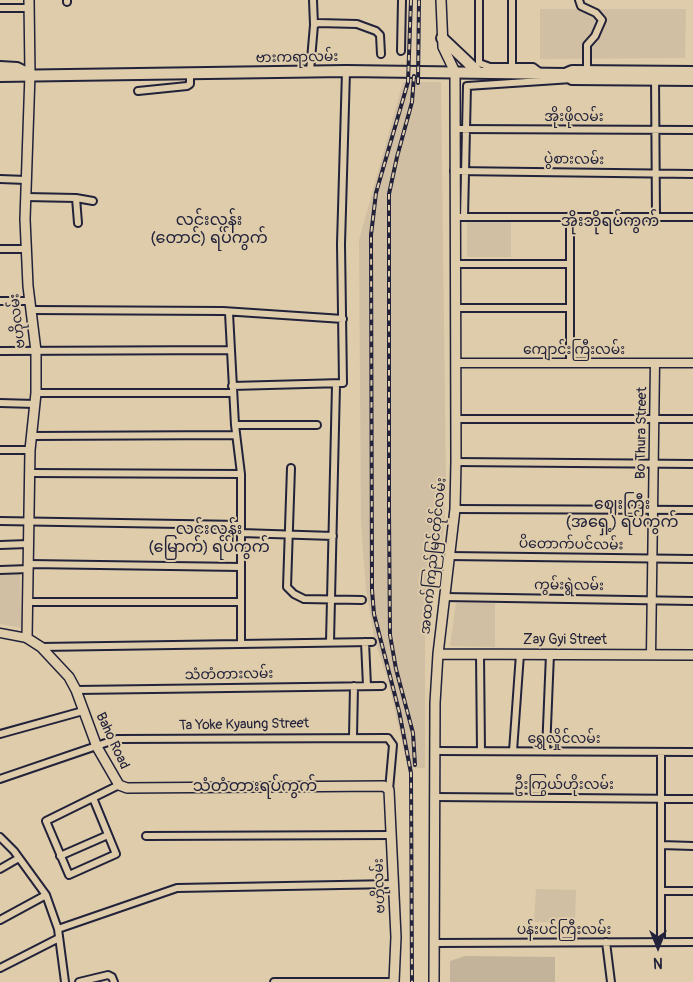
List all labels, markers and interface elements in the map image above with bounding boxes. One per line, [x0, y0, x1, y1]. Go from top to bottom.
street label: ဗားကရာလမ်း [256, 49, 338, 67]
street label: အိုးဖိုလမ်း [544, 109, 604, 125]
street label: ပွဲစားလမ်း [544, 151, 604, 169]
district label: လင်းလွန်း (တောင်) ရပ်ကွက် [150, 211, 268, 249]
district label: အိုးဘိုရပ်ကွက် [561, 212, 659, 232]
street label: ဗဟိုလမ်း [6, 293, 30, 349]
street label: ကျောင်းကြီးလမ်း [523, 342, 625, 358]
street label: Bo Thura Street [633, 387, 651, 479]
street label: အထက်ကြည်မြင်တိုင်လမ်း [417, 477, 451, 635]
district label: ဈေးကြီး (အရှေ့) ရပ်ကွက် [565, 495, 679, 533]
district label: လင်းလွန်း (မြောက်) ရပ်ကွက် [148, 520, 270, 558]
street label: ပိတောက်ပင်လမ်း [519, 536, 623, 554]
street label: ကွမ်းရွဲလမ်း [534, 577, 604, 595]
street label: Zay Gyi Street [523, 632, 607, 648]
street label: သံတံတားလမ်း [185, 666, 273, 684]
street label: Baho Road [92, 710, 132, 772]
street label: Ta Yoke Kyaung Street [179, 715, 309, 735]
street label: ရွှေလှိုင်လမ်း [527, 731, 601, 747]
district label: သံတံတားရပ်ကွက် [193, 777, 317, 797]
street label: ဦးကြွယ်ဟိုးလမ်း [514, 777, 614, 793]
street label: ဗဟိုလမ်း [371, 858, 389, 914]
street label: ပန်းပင်ကြီးလမ်း [517, 922, 611, 938]
north arrow [633, 922, 683, 972]
text: N [653, 954, 663, 971]

